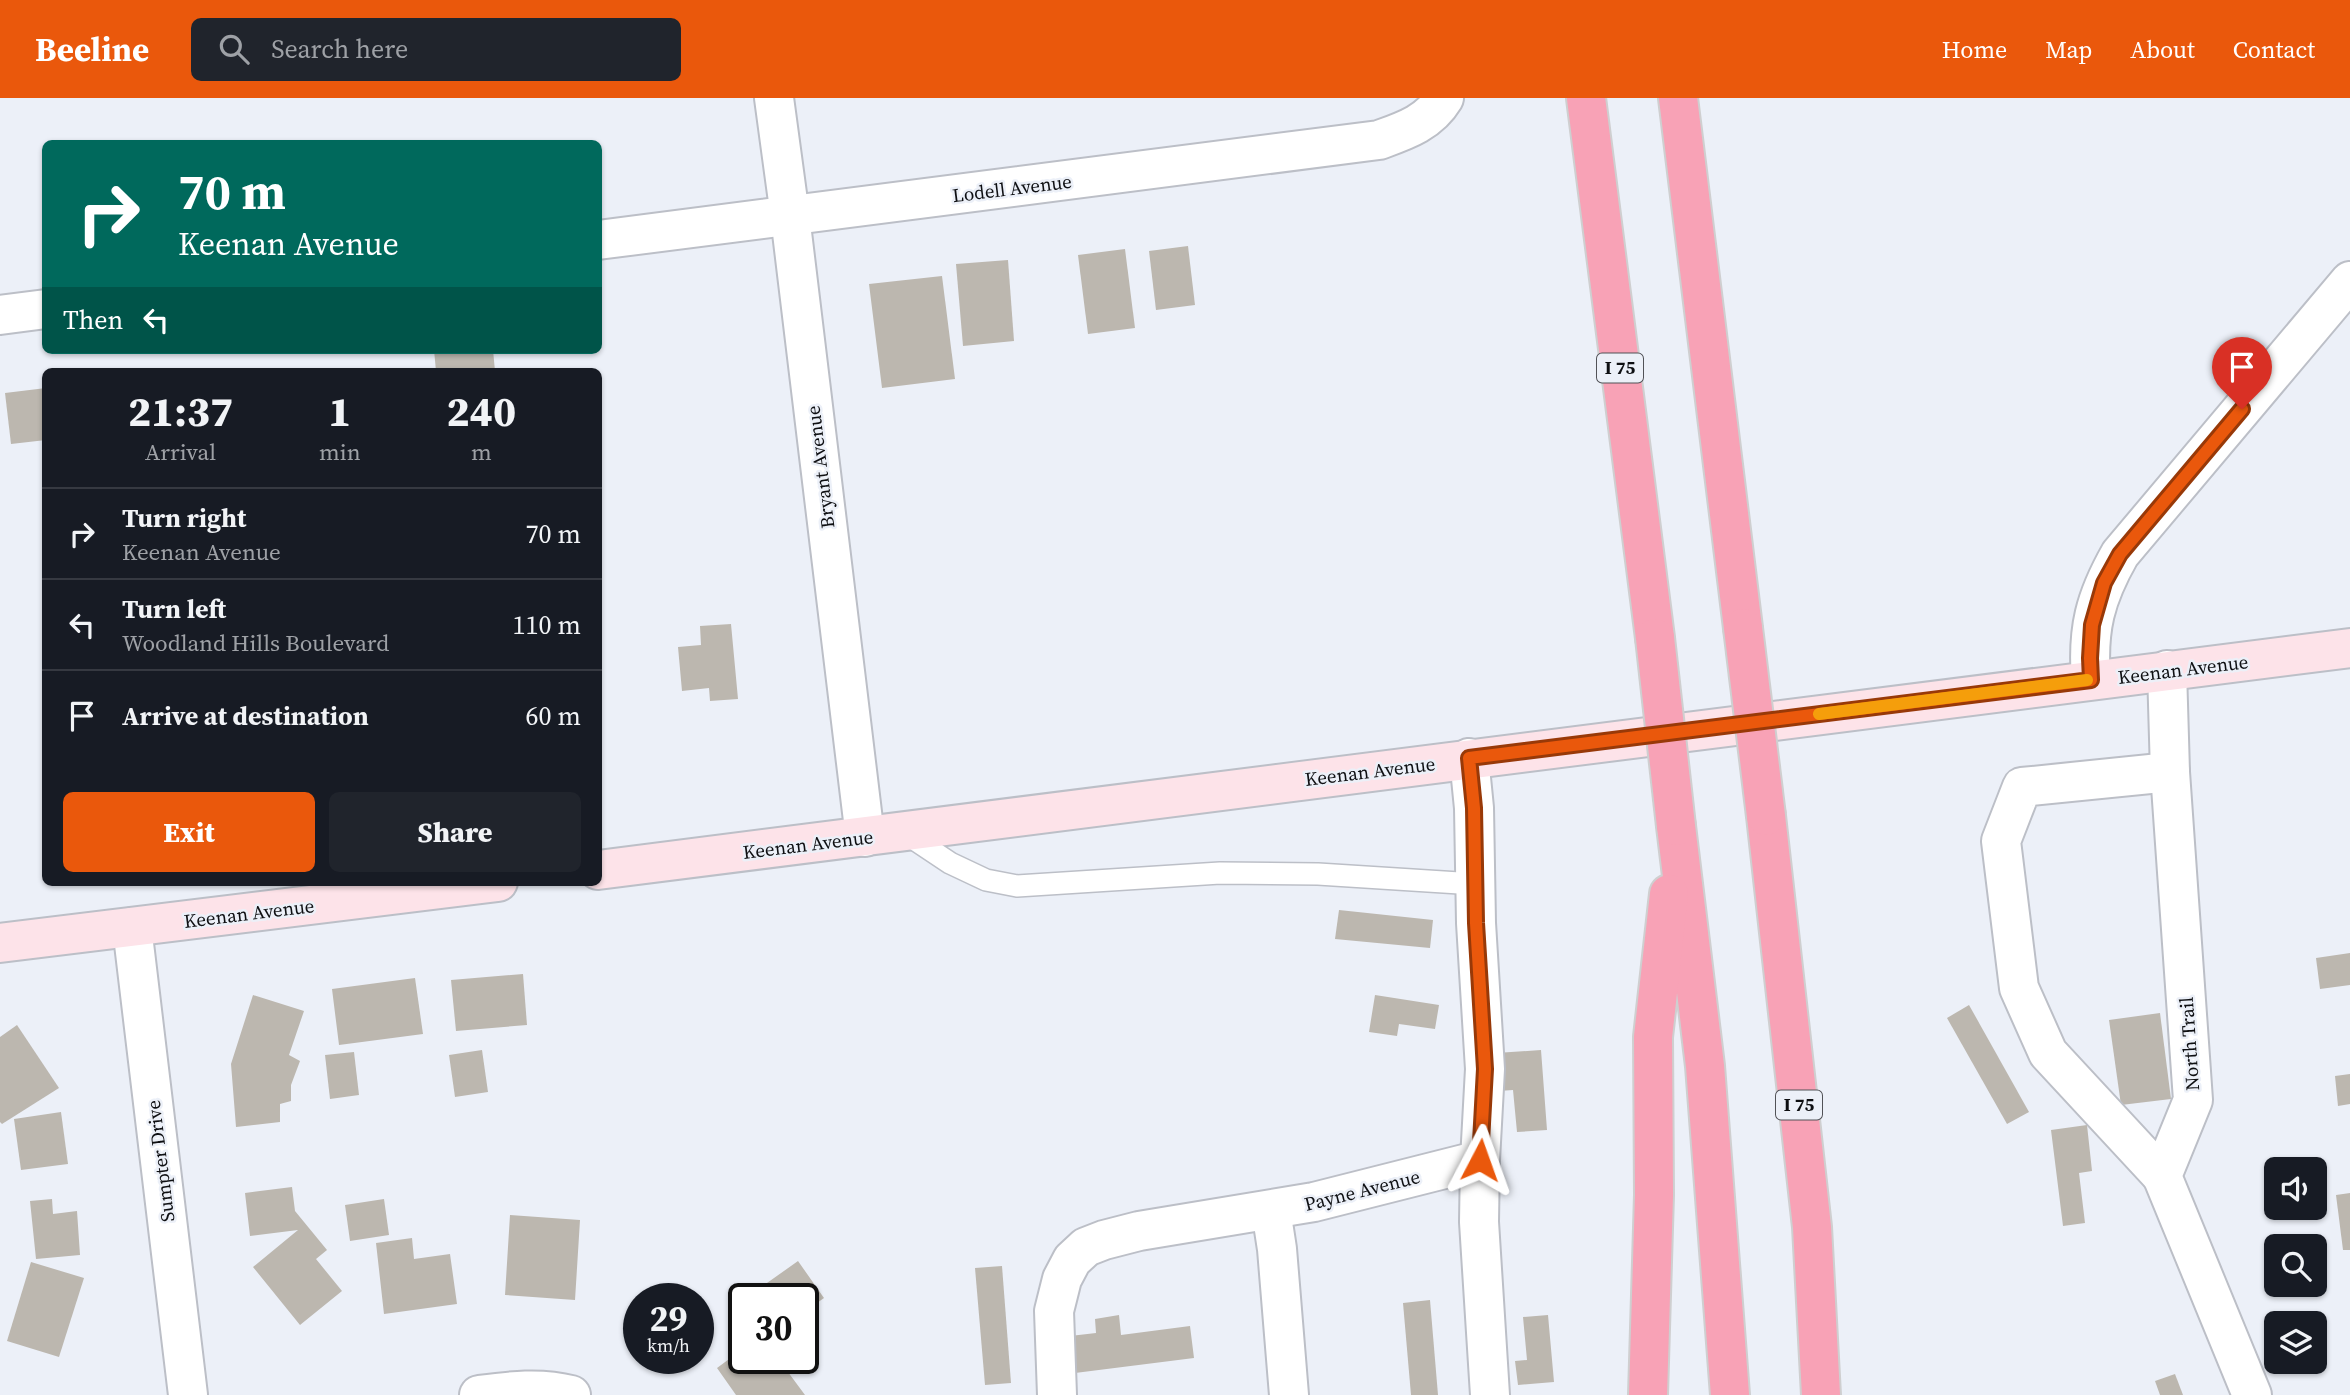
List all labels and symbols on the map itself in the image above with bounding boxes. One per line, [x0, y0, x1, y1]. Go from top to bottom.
street label: Lodell Avenue [951, 168, 1073, 208]
pin [2212, 337, 2272, 409]
road number: I 75 [1597, 354, 1643, 382]
street label: Bryant Avenue [800, 404, 840, 530]
street label: Keenan Avenue [2116, 648, 2250, 690]
street label: Keenan Avenue [1303, 750, 1437, 792]
street label: Keenan Avenue [741, 823, 875, 865]
street label: Keenan Avenue [182, 892, 316, 934]
street label: North Trail [2173, 996, 2205, 1092]
road number: I 75 [1776, 1090, 1822, 1120]
street label: Sumpter Drive [140, 1099, 180, 1223]
position arrow [1443, 1123, 1517, 1197]
street label: Payne Avenue [1301, 1163, 1423, 1217]
speed limit sign: 30 [728, 1283, 819, 1374]

